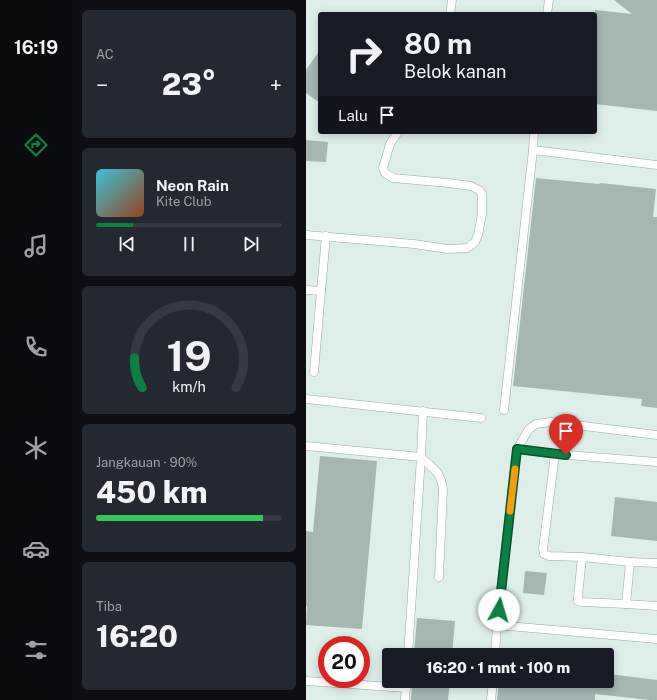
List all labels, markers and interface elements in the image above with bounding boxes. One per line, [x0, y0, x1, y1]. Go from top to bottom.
text: 80 m [404, 27, 472, 60]
icon: right [338, 28, 390, 80]
text: 16:19 [14, 37, 58, 58]
text: AC [96, 47, 114, 62]
text: Belok kanan [404, 61, 507, 82]
text: 23° [162, 66, 216, 102]
text: − [96, 72, 108, 98]
text: + [270, 72, 282, 98]
icon: arrive [376, 104, 398, 126]
text: Lalu [338, 107, 368, 124]
icon: directions [22, 131, 50, 159]
text: Neon Rain [156, 177, 229, 194]
text: Kite Club [156, 194, 211, 209]
icon: music [22, 232, 50, 260]
icon: previous [116, 233, 138, 255]
icon: pause [178, 233, 200, 255]
icon: next [240, 233, 262, 255]
text: 19 [166, 331, 212, 380]
icon: phone [22, 333, 50, 361]
text: km/h [172, 378, 206, 395]
pin [549, 414, 583, 455]
icon: arrive [555, 420, 577, 442]
icon: climate [22, 434, 50, 462]
text: Jangkauan · 90% [96, 455, 197, 470]
text: 450 km [96, 474, 208, 510]
icon: car [22, 535, 50, 563]
position arrow [478, 589, 520, 631]
text: Tiba [96, 599, 122, 614]
text: 16:20 [96, 618, 178, 654]
icon: filters [22, 636, 50, 664]
speed limit sign: 20 [318, 636, 370, 688]
text: 16:20 · 1 mnt · 100 m [426, 659, 570, 676]

